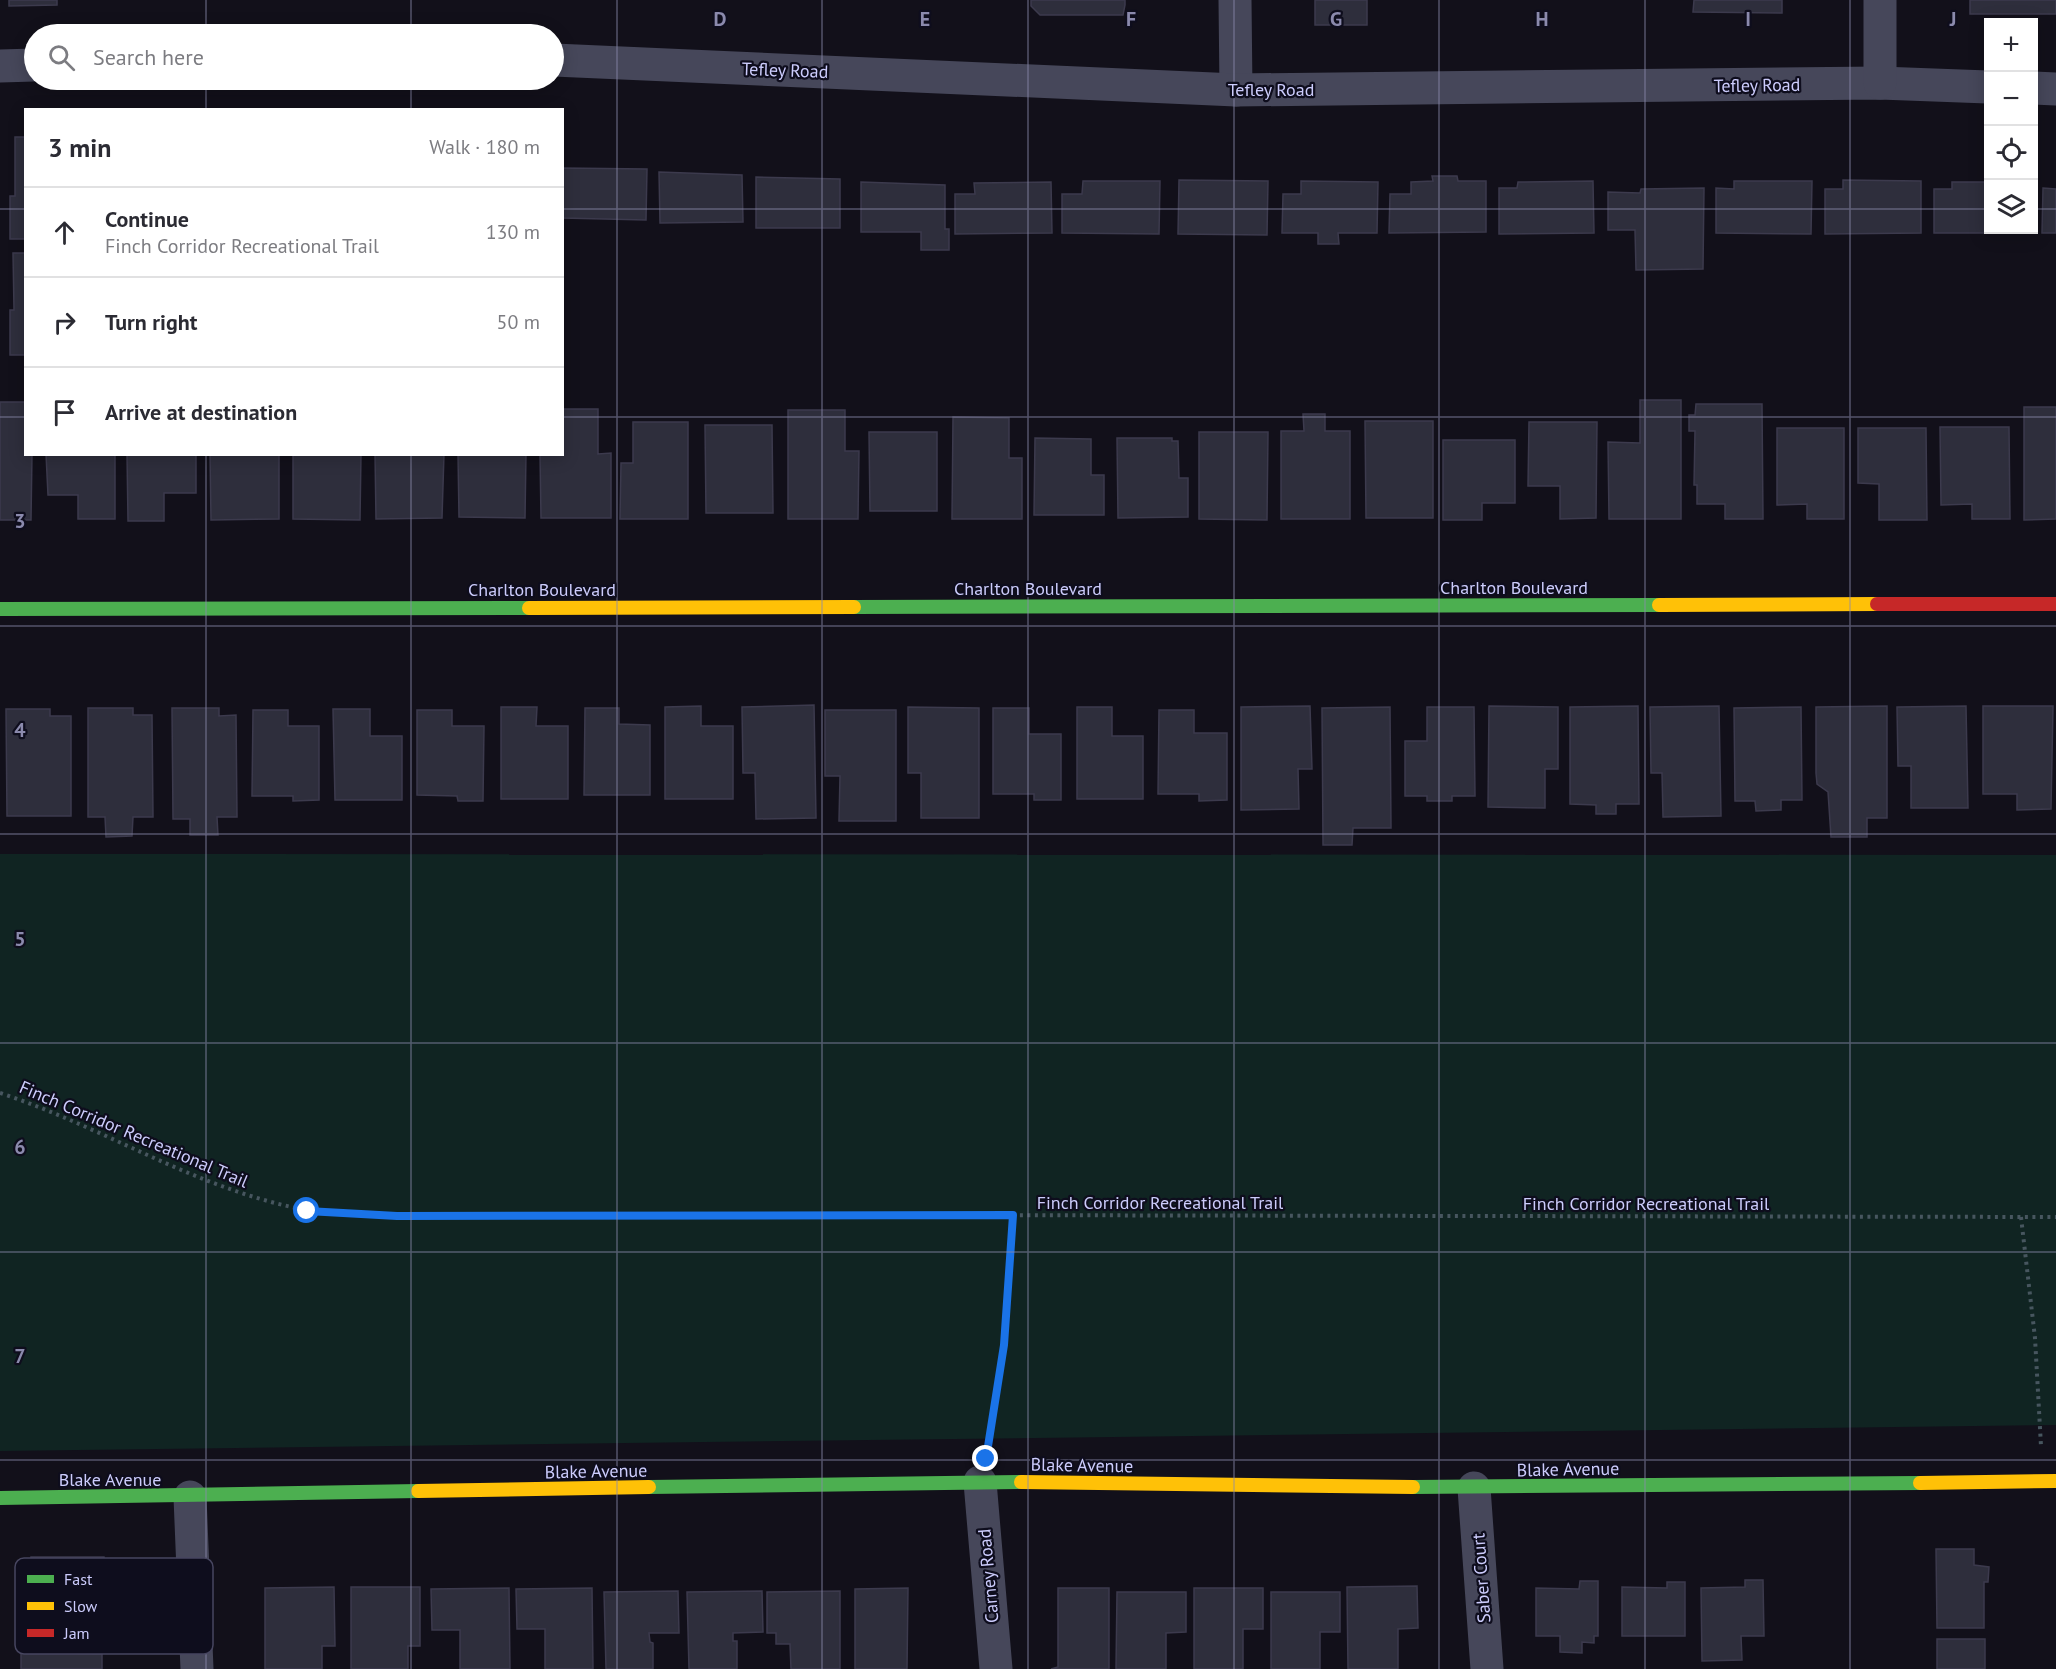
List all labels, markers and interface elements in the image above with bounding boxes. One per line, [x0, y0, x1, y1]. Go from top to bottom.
text: D [714, 6, 727, 32]
text: E [920, 6, 930, 32]
text: F [1126, 6, 1136, 32]
text: G [1330, 6, 1342, 32]
text: H [1535, 6, 1549, 32]
text: I [1745, 6, 1751, 32]
text: J [1949, 6, 1956, 32]
map controls [1984, 18, 2038, 234]
button: + [1984, 18, 2038, 72]
search box [24, 24, 564, 90]
icon: search [45, 41, 78, 74]
text: Search here [93, 43, 204, 71]
street label: Tefley Road [741, 57, 829, 83]
button: − [1984, 72, 2038, 126]
street label: Tefley Road [1713, 73, 1801, 97]
street label: Tefley Road [1228, 78, 1314, 101]
button: locate [1984, 126, 2038, 180]
text: 3 min [48, 131, 111, 164]
text: Walk · 180 m [429, 134, 540, 160]
button: layers [1984, 180, 2038, 234]
text: Continue [105, 205, 189, 233]
icon: ahead [48, 216, 81, 249]
text: 130 m [486, 219, 540, 245]
text: Finch Corridor Recreational Trail [105, 233, 379, 259]
icon: right [48, 306, 81, 339]
text: Turn right [105, 308, 197, 336]
text: 50 m [497, 309, 540, 335]
icon: arrive [48, 396, 81, 429]
text: Arrive at destination [105, 398, 297, 426]
text: 3 [14, 508, 26, 534]
street label: Charlton Boulevard [1440, 576, 1588, 599]
street label: Charlton Boulevard [954, 577, 1102, 600]
street label: Charlton Boulevard [468, 578, 616, 601]
text: 4 [14, 717, 26, 743]
text: 5 [14, 926, 26, 952]
street label: Finch Corridor Recreational Trail [16, 1075, 253, 1193]
text: 6 [14, 1134, 26, 1160]
street label: Finch Corridor Recreational Trail [1037, 1191, 1284, 1214]
street label: Finch Corridor Recreational Trail [1523, 1192, 1770, 1215]
route start [293, 1197, 319, 1223]
text: 7 [14, 1343, 26, 1369]
route end [972, 1445, 998, 1471]
street label: Blake Avenue [1030, 1453, 1134, 1477]
street label: Blake Avenue [1516, 1457, 1620, 1481]
street label: Blake Avenue [544, 1459, 648, 1483]
street label: Blake Avenue [59, 1468, 161, 1491]
street label: Carney Road [972, 1528, 1004, 1624]
street label: Saber Court [1466, 1532, 1496, 1624]
legend [15, 1558, 213, 1654]
text: Fast [64, 1569, 93, 1589]
text: Slow [64, 1596, 98, 1616]
text: Jam [63, 1623, 90, 1643]

